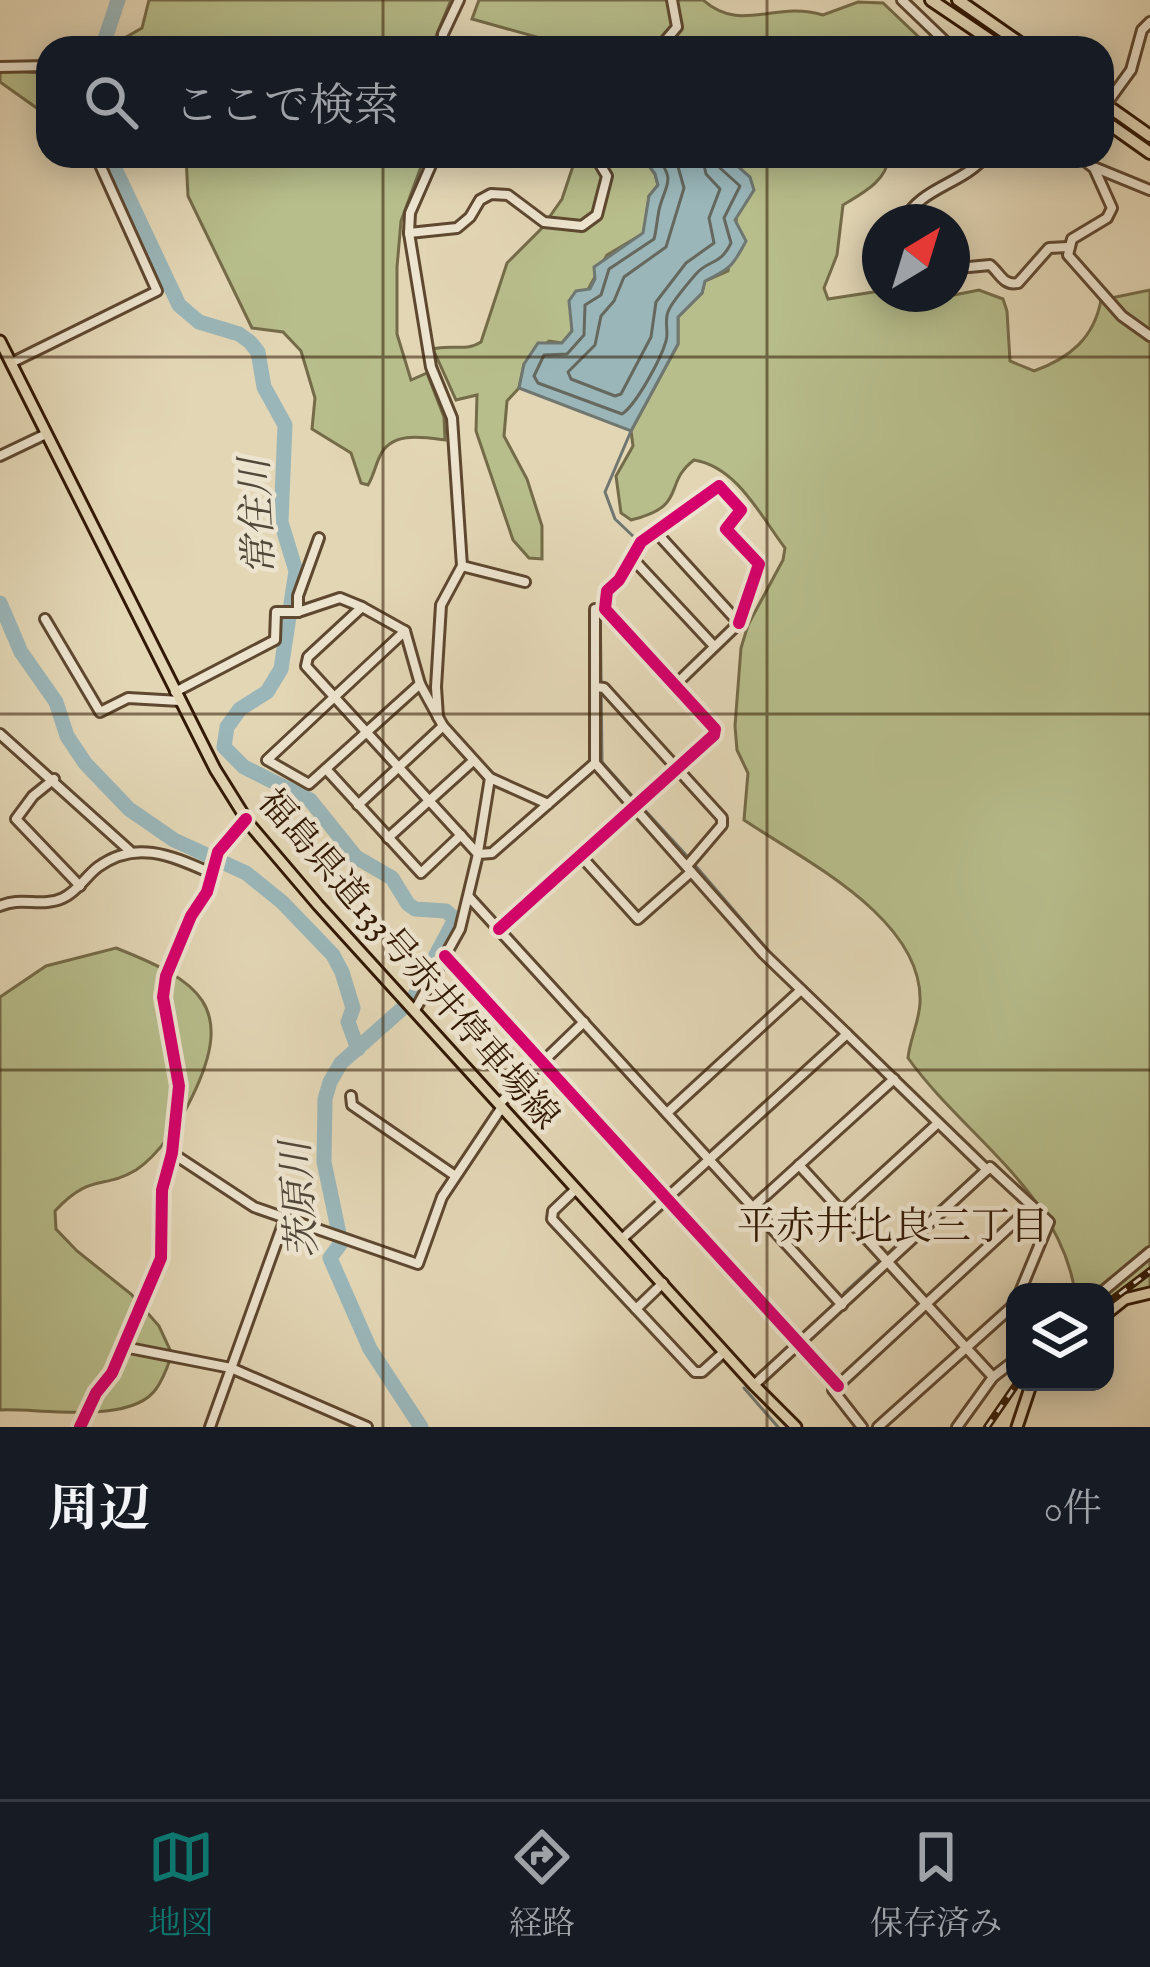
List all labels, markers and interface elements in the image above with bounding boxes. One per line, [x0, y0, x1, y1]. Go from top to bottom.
search box [36, 36, 1114, 168]
icon: search [78, 69, 144, 135]
text: ここで検索 [174, 79, 399, 136]
north arrow [862, 204, 970, 312]
water label: 常住川 [232, 453, 287, 577]
street label: 福島県道133号赤井停車場線 [247, 780, 568, 1140]
water label: 茨原川 [273, 1136, 330, 1260]
district label: 平赤井比良三丁目 [737, 1204, 1049, 1253]
map controls [1006, 1283, 1114, 1391]
button: layers [1006, 1283, 1114, 1391]
text: 周辺 [48, 1479, 150, 1544]
text: 0件 [1044, 1486, 1102, 1535]
tab: 地図 [148, 1824, 214, 1946]
tab: 経路 [509, 1824, 575, 1946]
tab: 保存済み [870, 1824, 1002, 1946]

